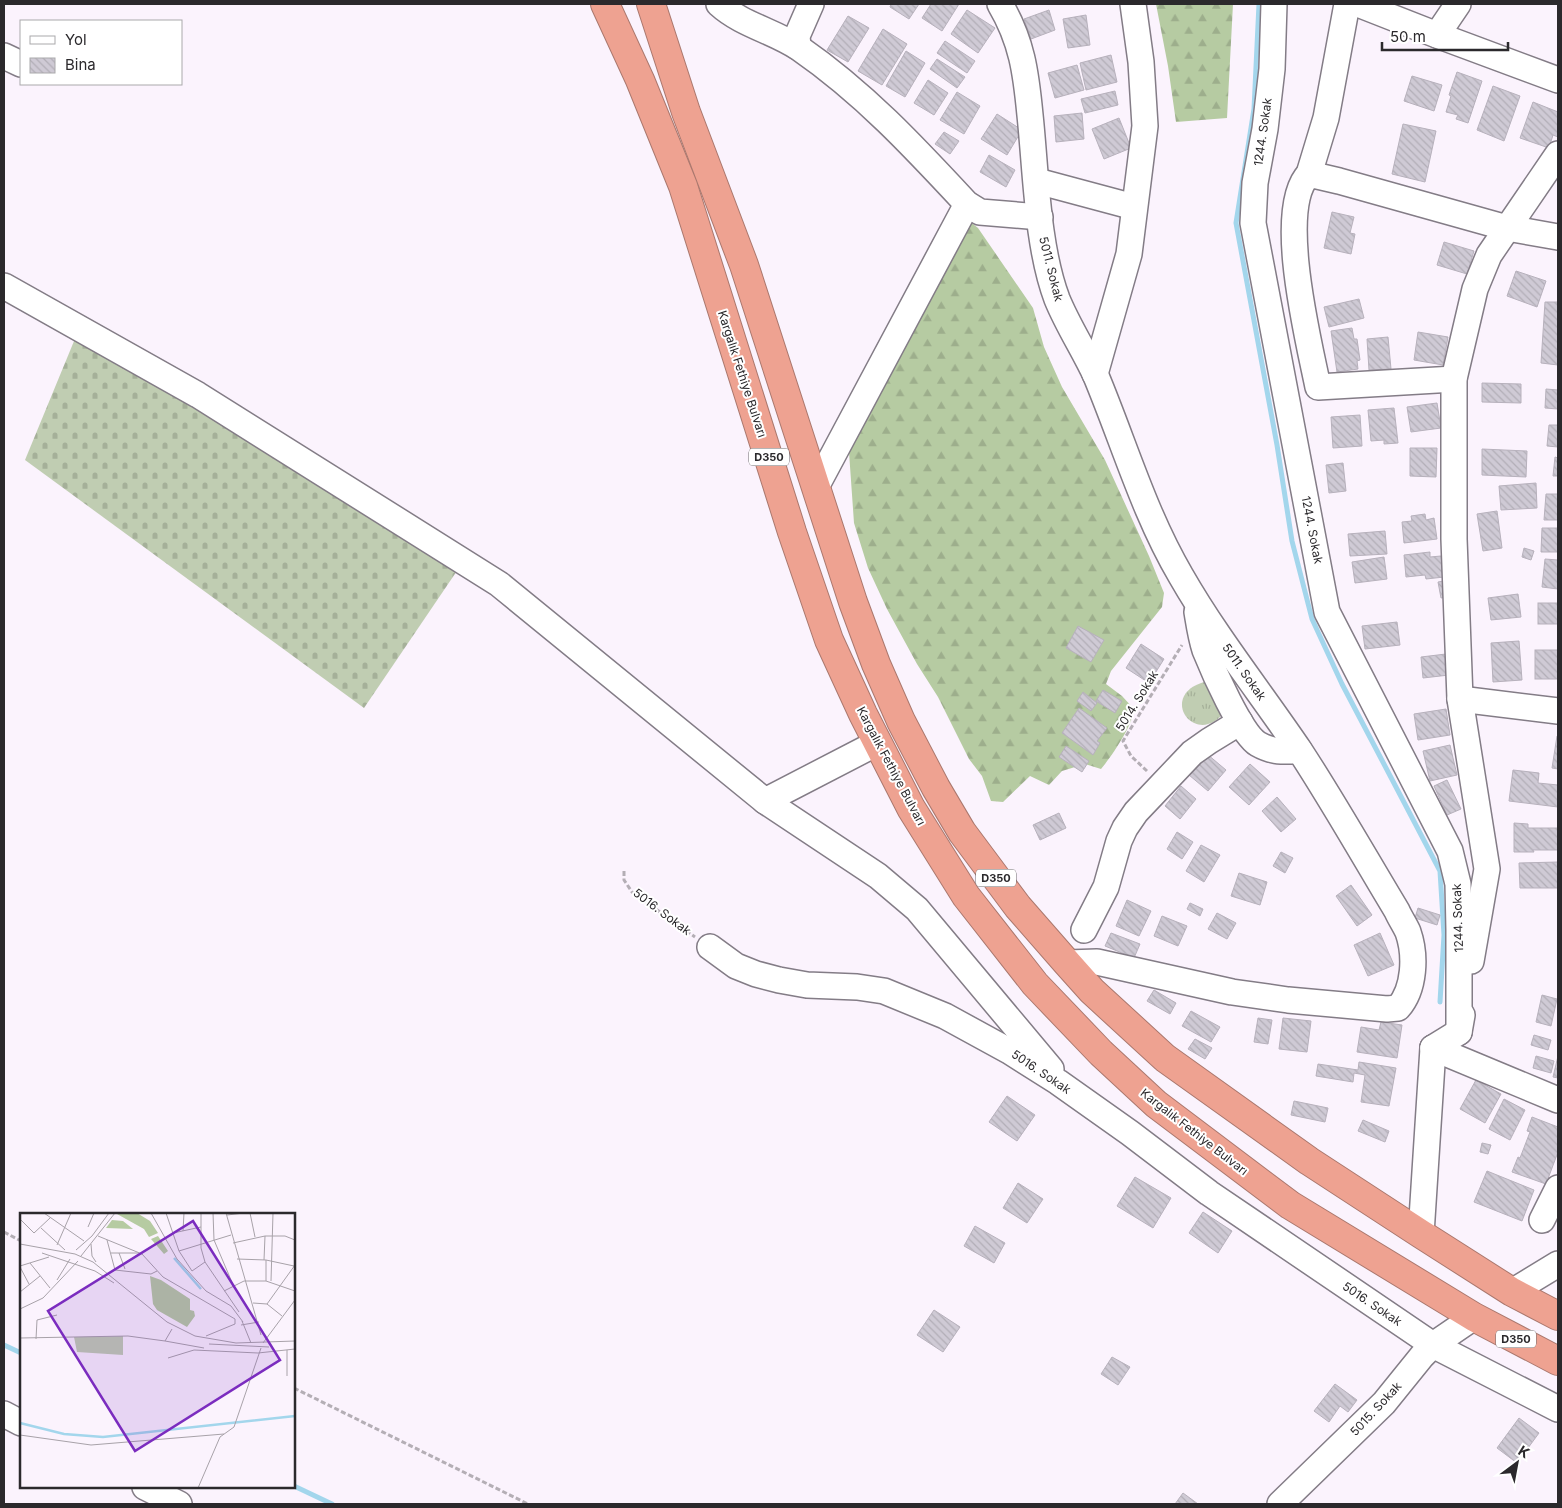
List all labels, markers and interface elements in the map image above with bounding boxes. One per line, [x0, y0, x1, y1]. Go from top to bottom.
legend [20, 20, 182, 85]
scale bar [1382, 20, 1508, 52]
text: 50 m [1390, 27, 1426, 46]
text: Yol [65, 30, 87, 49]
text: Bina [65, 55, 96, 74]
street label: 1244. Sokak [1250, 96, 1275, 167]
street label: 5011. Sokak [1036, 235, 1067, 303]
street label: Kargalık Fethiye Bulvarı [715, 309, 770, 439]
road number: D350 [749, 448, 789, 466]
street label: 1244. Sokak [1299, 495, 1326, 565]
street label: 5011. Sokak [1219, 640, 1270, 703]
street label: 5014. Sokak [1112, 667, 1161, 734]
street label: Kargalık Fethiye Bulvarı [854, 704, 929, 828]
road number: D350 [976, 870, 1016, 886]
street label: 1244. Sokak [1449, 883, 1466, 953]
street label: 5016. Sokak [630, 885, 694, 938]
street label: 5016. Sokak [1009, 1046, 1074, 1097]
street label: Kargalık Fethiye Bulvarı [1138, 1085, 1251, 1178]
inset map [20, 1213, 295, 1488]
street label: 5016. Sokak [1340, 1278, 1405, 1329]
road number: D350 [1496, 1330, 1536, 1348]
street label: 5015. Sokak [1347, 1378, 1405, 1439]
north arrow [1492, 1438, 1542, 1488]
text: K [1515, 1442, 1533, 1461]

